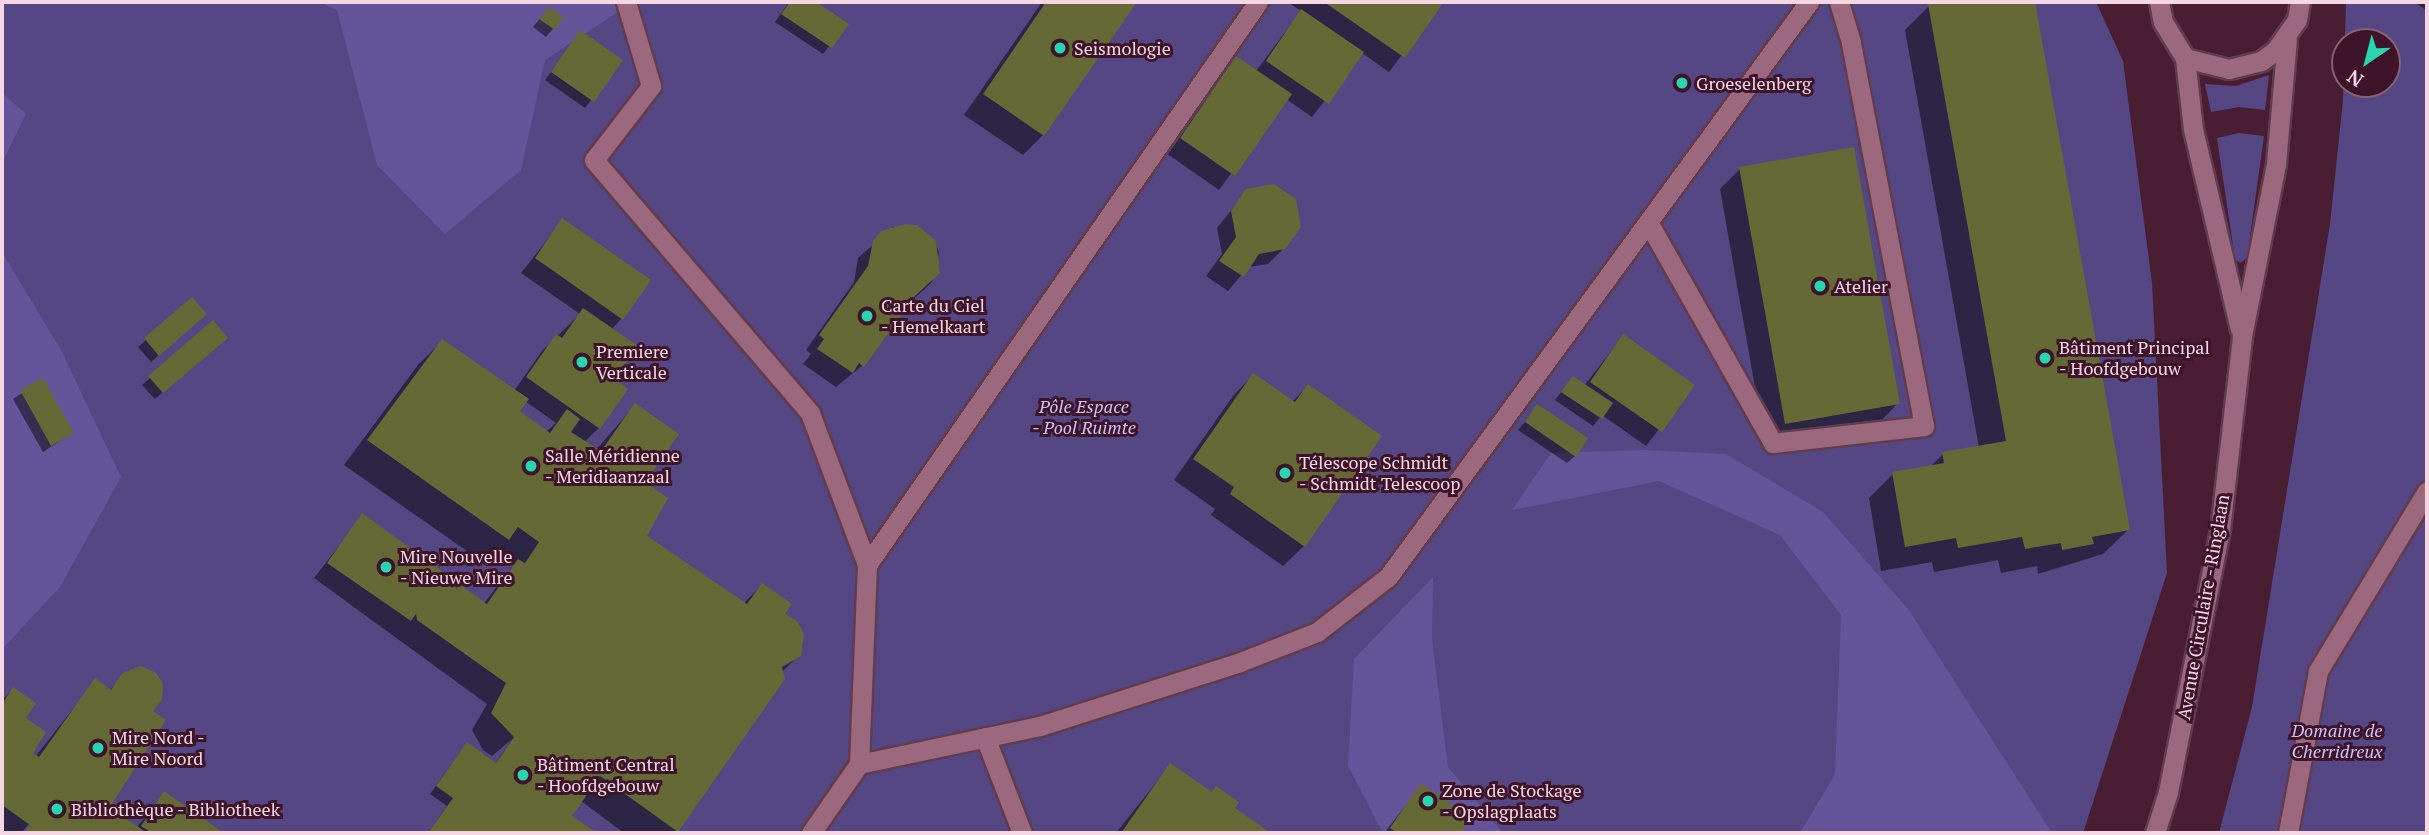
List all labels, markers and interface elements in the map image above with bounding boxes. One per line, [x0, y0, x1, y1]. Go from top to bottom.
north arrow [2331, 28, 2401, 98]
place label: Seismologie [1074, 37, 1171, 59]
marker: Seismologie [1052, 40, 1068, 56]
text: N [2342, 65, 2368, 93]
place label: Groeselenberg [1696, 72, 1812, 94]
marker: Groeselenberg [1674, 75, 1690, 91]
place label: Atelier [1834, 275, 1888, 297]
marker: Atelier [1812, 278, 1828, 294]
place label: Carte du Ciel - Hemelkaart [881, 295, 986, 338]
marker: Carte du Ciel - Hemelkaart [859, 308, 875, 324]
place label: Bâtiment Principal - Hoofdgebouw [2059, 337, 2210, 380]
place label: Premiere Verticale [596, 341, 669, 384]
marker: Bâtiment Principal - Hoofdgebouw [2037, 350, 2053, 366]
marker: Premiere Verticale [574, 354, 590, 370]
park label: Pôle Espace - Pool Ruimte [1032, 396, 1136, 438]
place label: Salle Méridienne - Meridiaanzaal [545, 445, 680, 488]
place label: Télescope Schmidt - Schmidt Telescoop [1299, 452, 1461, 494]
marker: Salle Méridienne - Meridiaanzaal [523, 458, 539, 474]
marker: Télescope Schmidt - Schmidt Telescoop [1277, 465, 1293, 481]
street label: Avenue Circulaire - Ringlaan [2172, 492, 2234, 722]
place label: Mire Nouvelle - Nieuwe Mire [400, 546, 513, 588]
marker: Mire Nouvelle - Nieuwe Mire [378, 559, 394, 575]
park label: Domaine de Cherridreux [2291, 720, 2383, 762]
place label: Mire Nord - Mire Noord [112, 727, 205, 770]
marker: Mire Nord - Mire Noord [90, 740, 106, 756]
place label: Bâtiment Central - Hoofdgebouw [537, 754, 675, 796]
marker: Bâtiment Central - Hoofdgebouw [515, 767, 531, 783]
place label: Zone de Stockage - Opslagplaats [1442, 780, 1582, 822]
marker: Zone de Stockage - Opslagplaats [1420, 793, 1436, 809]
place label: Bibliothèque - Bibliotheek [71, 798, 281, 820]
marker: Bibliothèque - Bibliotheek [49, 801, 65, 817]

